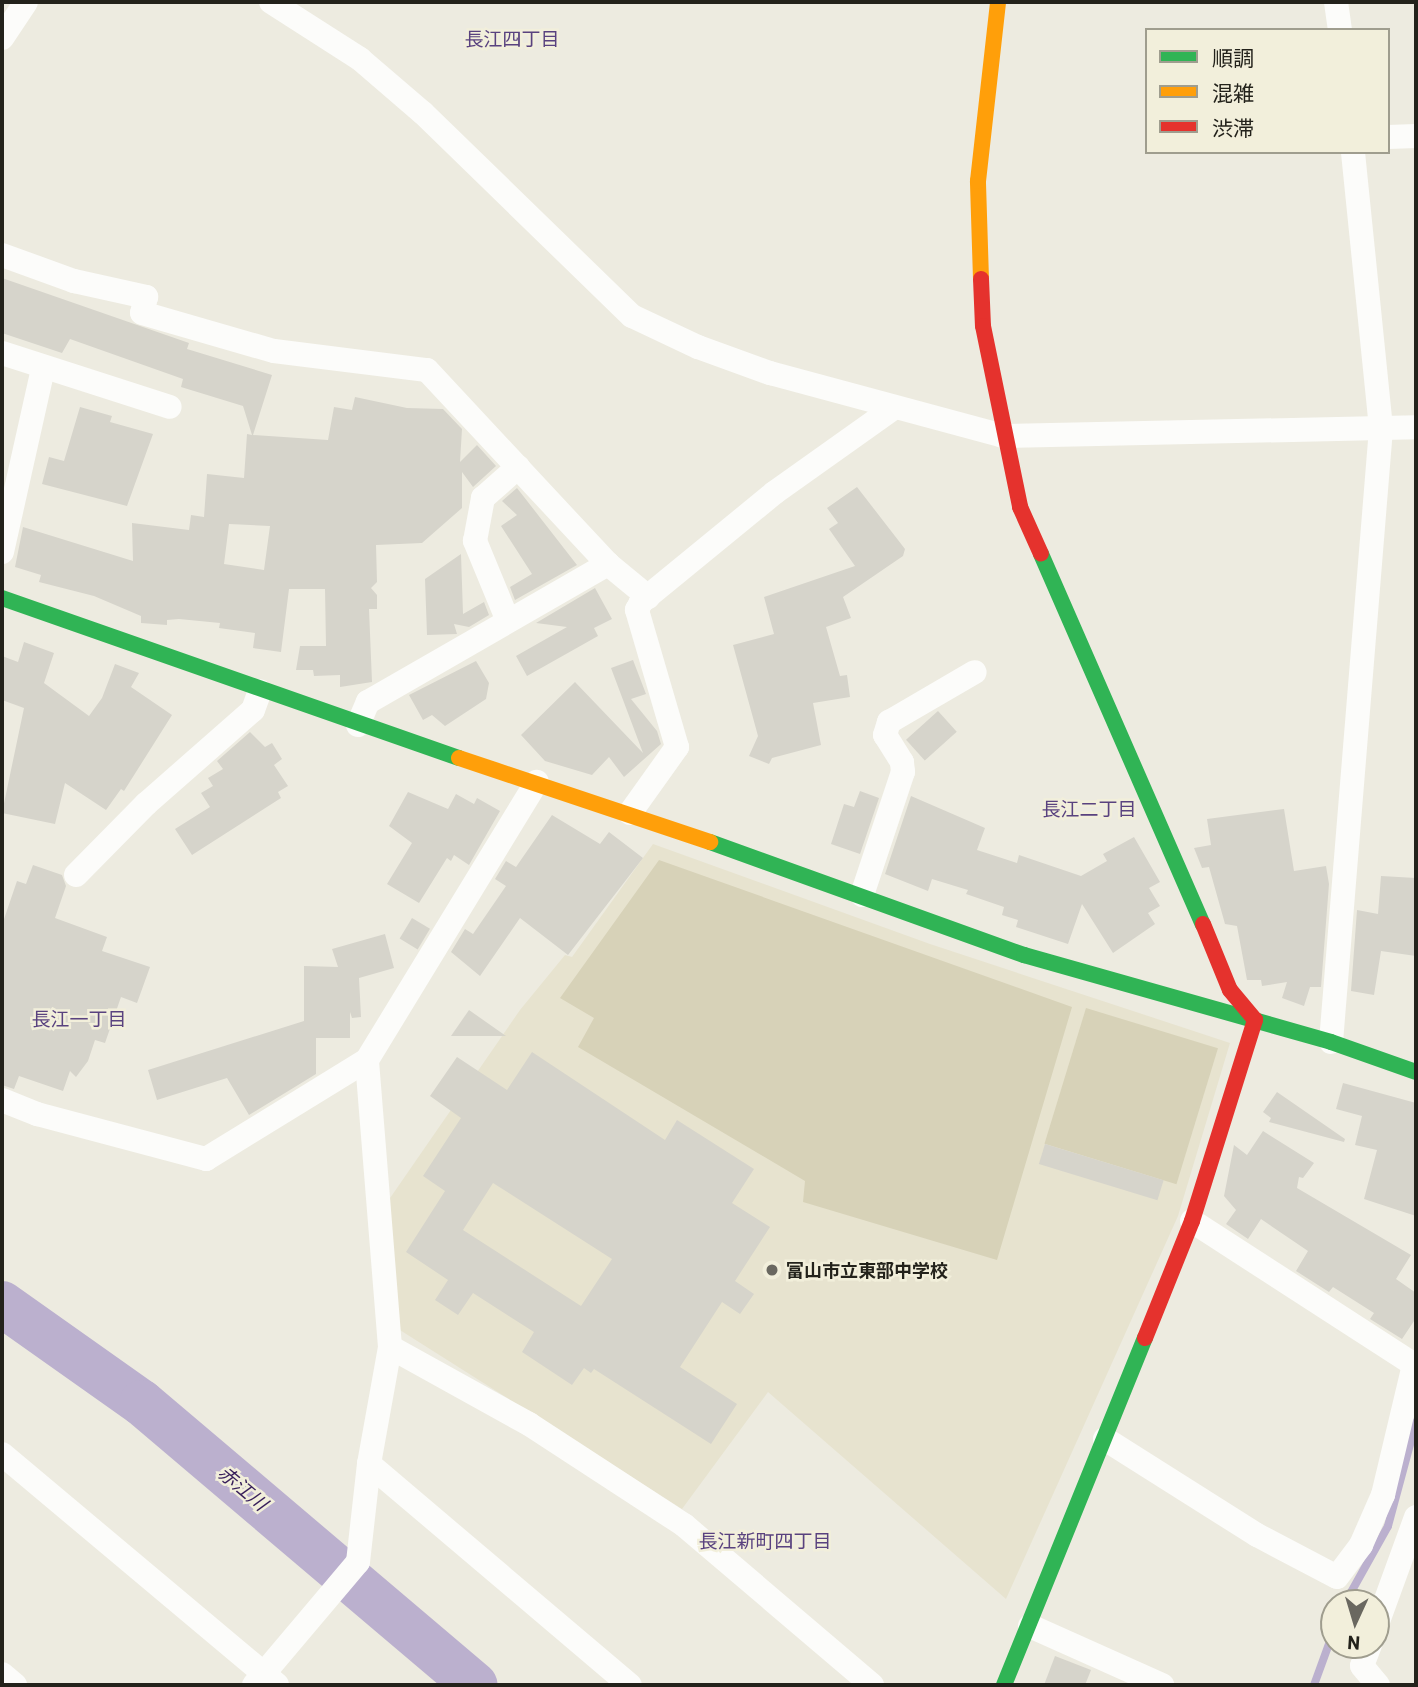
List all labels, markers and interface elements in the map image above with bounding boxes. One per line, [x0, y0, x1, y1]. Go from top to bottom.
district label: 長江四丁目 [465, 28, 559, 50]
legend [1145, 28, 1390, 154]
text: 順調 [1212, 45, 1254, 70]
text: 混雑 [1212, 80, 1254, 105]
text: 渋滞 [1212, 115, 1254, 140]
district label: 長江二丁目 [1042, 798, 1136, 820]
district label: 長江一丁目 [32, 1008, 126, 1030]
place label: 富山市立東部中学校 [786, 1259, 948, 1281]
marker: 富山市立東部中学校 [764, 1262, 780, 1278]
water label: 赤江川 [214, 1461, 272, 1515]
district label: 長江新町四丁目 [699, 1530, 831, 1552]
north arrow [1320, 1589, 1390, 1659]
text: N [1347, 1632, 1361, 1655]

